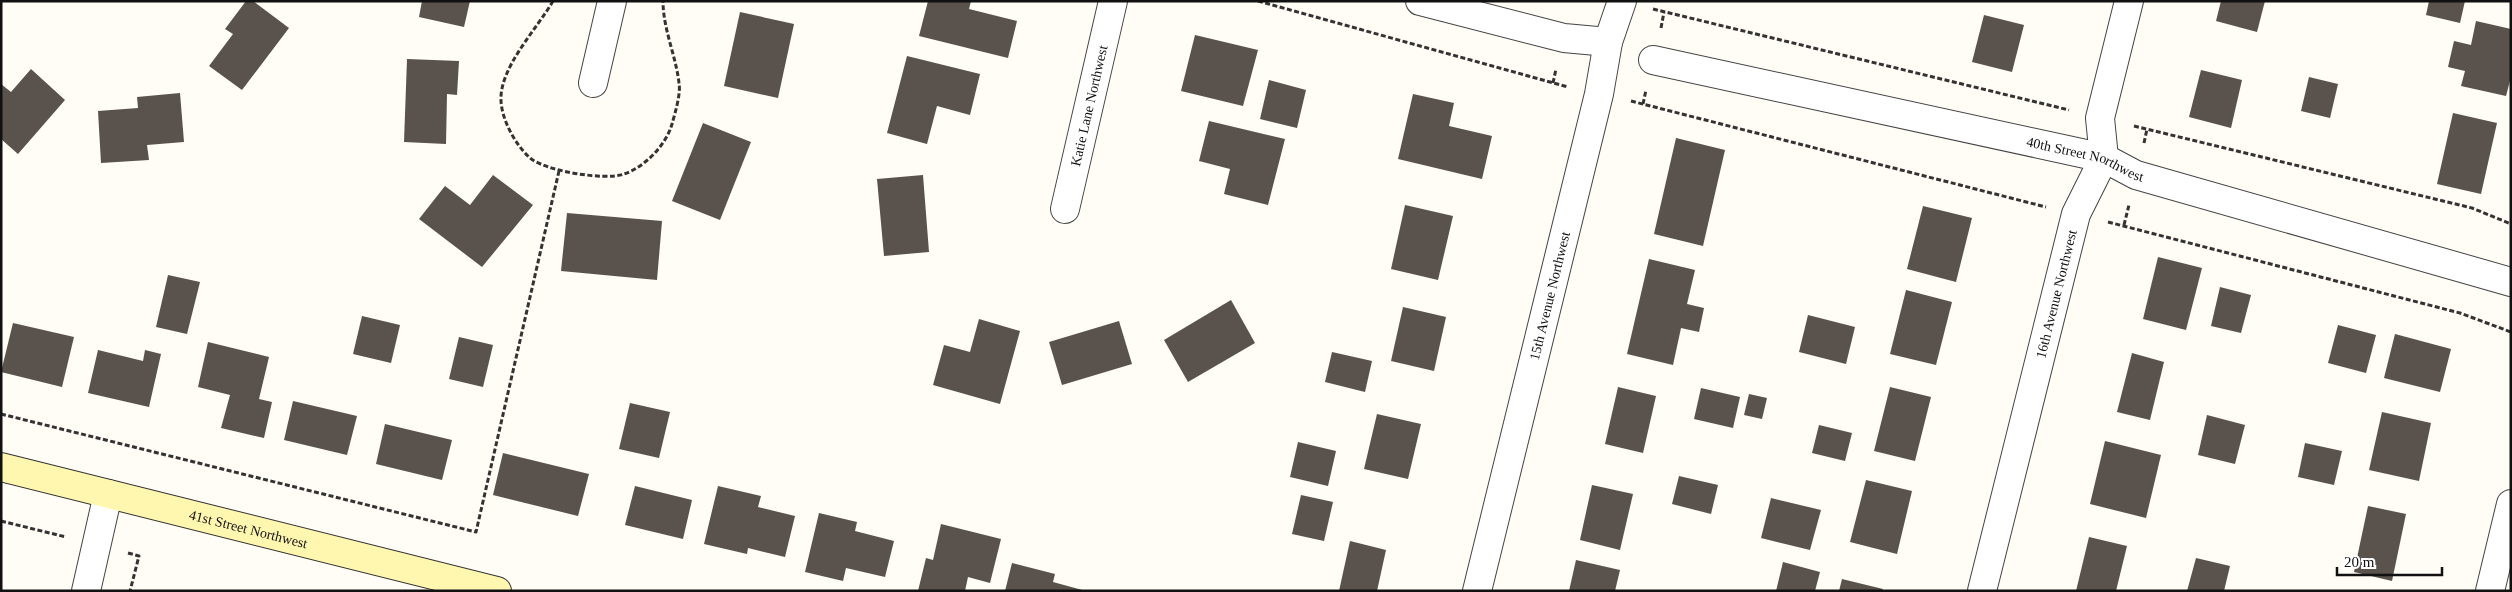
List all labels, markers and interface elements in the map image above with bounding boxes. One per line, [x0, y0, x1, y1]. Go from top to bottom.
street label: Katie Lane Northwest [1068, 44, 1110, 168]
street label: 40th Street Northwest [2025, 134, 2146, 184]
street label: 16th Avenue Northwest [2033, 228, 2079, 360]
street label: 15th Avenue Northwest [1526, 230, 1573, 362]
street label: 41st Street Northwest [188, 507, 309, 551]
scale bar [2337, 544, 2442, 576]
text: 20 m [2344, 554, 2375, 570]

